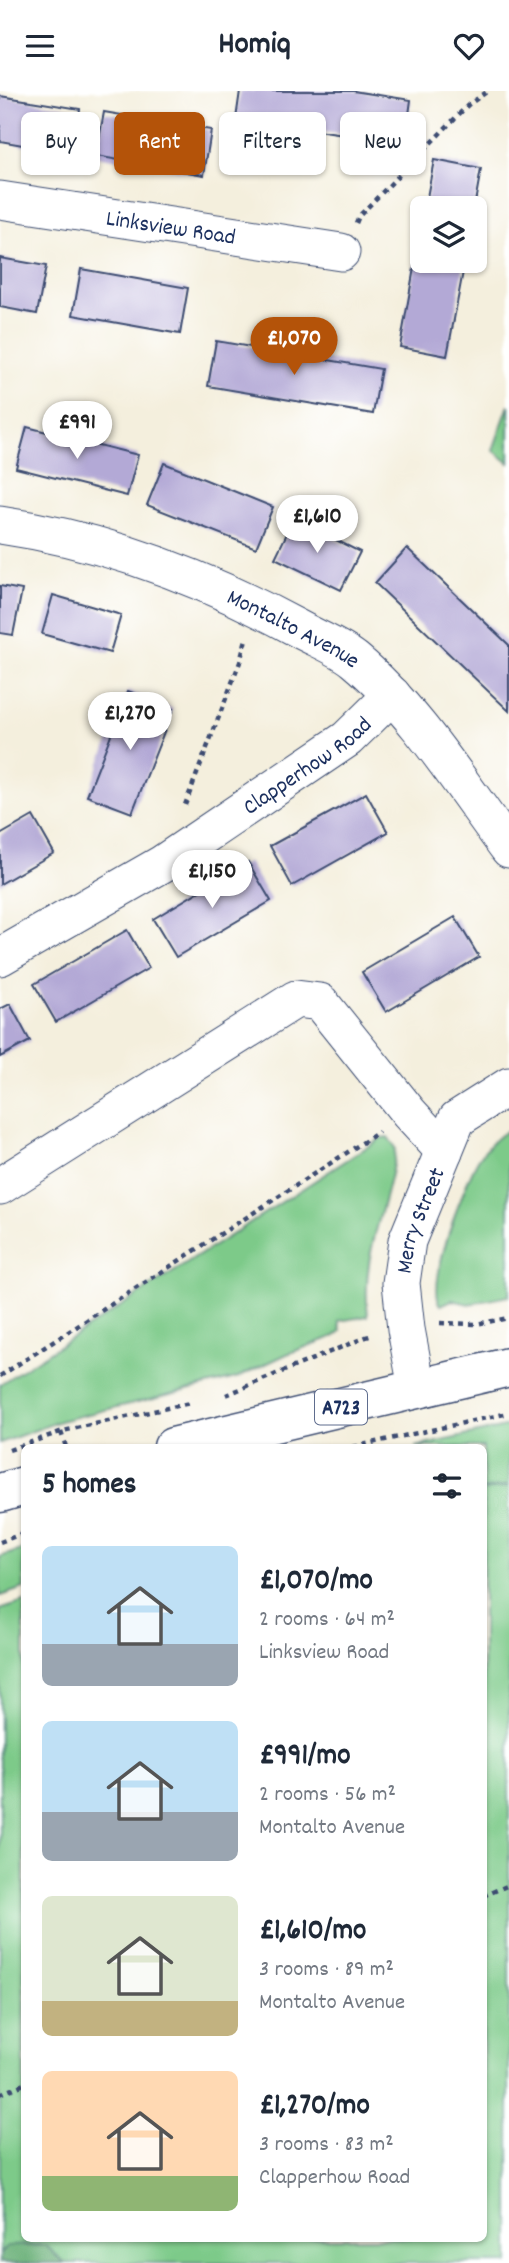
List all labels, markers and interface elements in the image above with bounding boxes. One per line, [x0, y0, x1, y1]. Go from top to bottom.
text: Homiq [218, 23, 291, 69]
icon: menu [21, 27, 59, 65]
icon: heart [450, 27, 488, 65]
chip: Buy [21, 112, 100, 175]
chip: Rent [114, 112, 205, 175]
chip: Filters [219, 112, 326, 175]
chip: New [340, 112, 426, 175]
map controls [410, 196, 487, 273]
button: layers [410, 196, 487, 273]
street label: Linksview Road [104, 203, 237, 256]
pin: £1,070 [237, 317, 351, 377]
text: £1,070 [267, 323, 321, 356]
pin: £991 [36, 401, 118, 461]
text: £991 [58, 407, 96, 440]
pin: £1,610 [260, 496, 374, 555]
text: £1,610 [292, 501, 342, 534]
street label: Montalto Avenue [221, 582, 366, 678]
pin: £1,270 [73, 693, 187, 752]
text: £1,270 [104, 698, 156, 731]
street label: Clapperhow Road [237, 710, 381, 825]
pin: £1,150 [155, 851, 269, 910]
text: £1,150 [187, 856, 237, 889]
street label: Merry Street [390, 1163, 455, 1276]
road number: A723 [315, 1389, 367, 1425]
text: 5 homes [42, 1465, 136, 1508]
icon: filters [428, 1467, 466, 1505]
text: £1,070/mo [259, 1561, 373, 1604]
icon: home [98, 1574, 182, 1658]
text: 2 rooms · 64 m² [259, 1604, 395, 1637]
text: Linksview Road [259, 1637, 389, 1670]
text: £991/mo [259, 1736, 351, 1779]
icon: home [98, 1749, 182, 1833]
text: 2 rooms · 56 m² [259, 1779, 396, 1812]
text: Montalto Avenue [259, 1812, 405, 1845]
text: £1,610/mo [259, 1911, 366, 1954]
icon: home [98, 1924, 182, 2008]
text: 3 rooms · 89 m² [259, 1954, 394, 1987]
text: Montalto Avenue [259, 1987, 405, 2020]
text: £1,270/mo [259, 2086, 370, 2129]
icon: home [98, 2099, 182, 2183]
text: 3 rooms · 83 m² [259, 2129, 394, 2162]
text: Clapperhow Road [259, 2162, 410, 2195]

